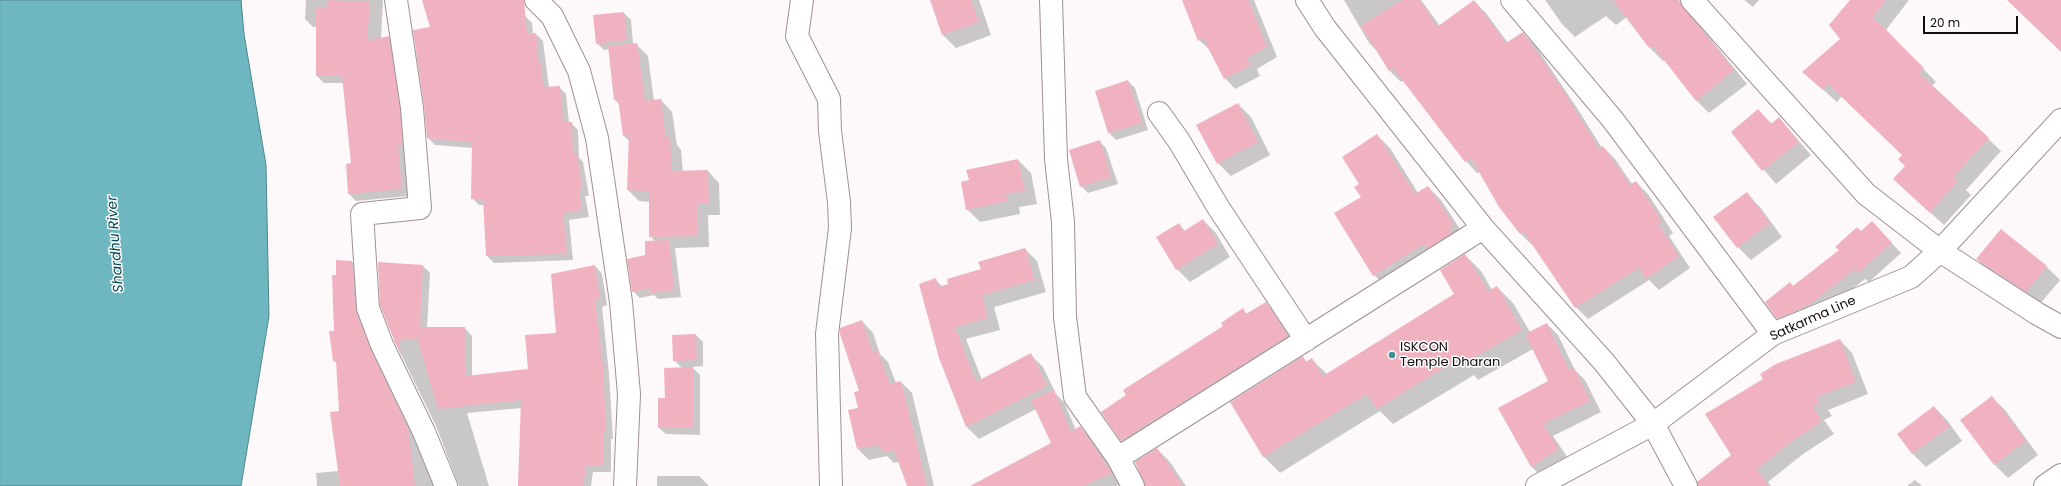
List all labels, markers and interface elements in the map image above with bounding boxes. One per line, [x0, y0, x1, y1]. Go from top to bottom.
scale bar [1925, 8, 2020, 34]
text: 20 m [1930, 14, 1960, 31]
water label: Shardhu River [104, 195, 128, 293]
street label: Satkarma Line [1768, 293, 1858, 345]
place label: ISKCON Temple Dharan [1400, 340, 1500, 371]
marker: ISKCON Temple Dharan [1387, 350, 1397, 360]

